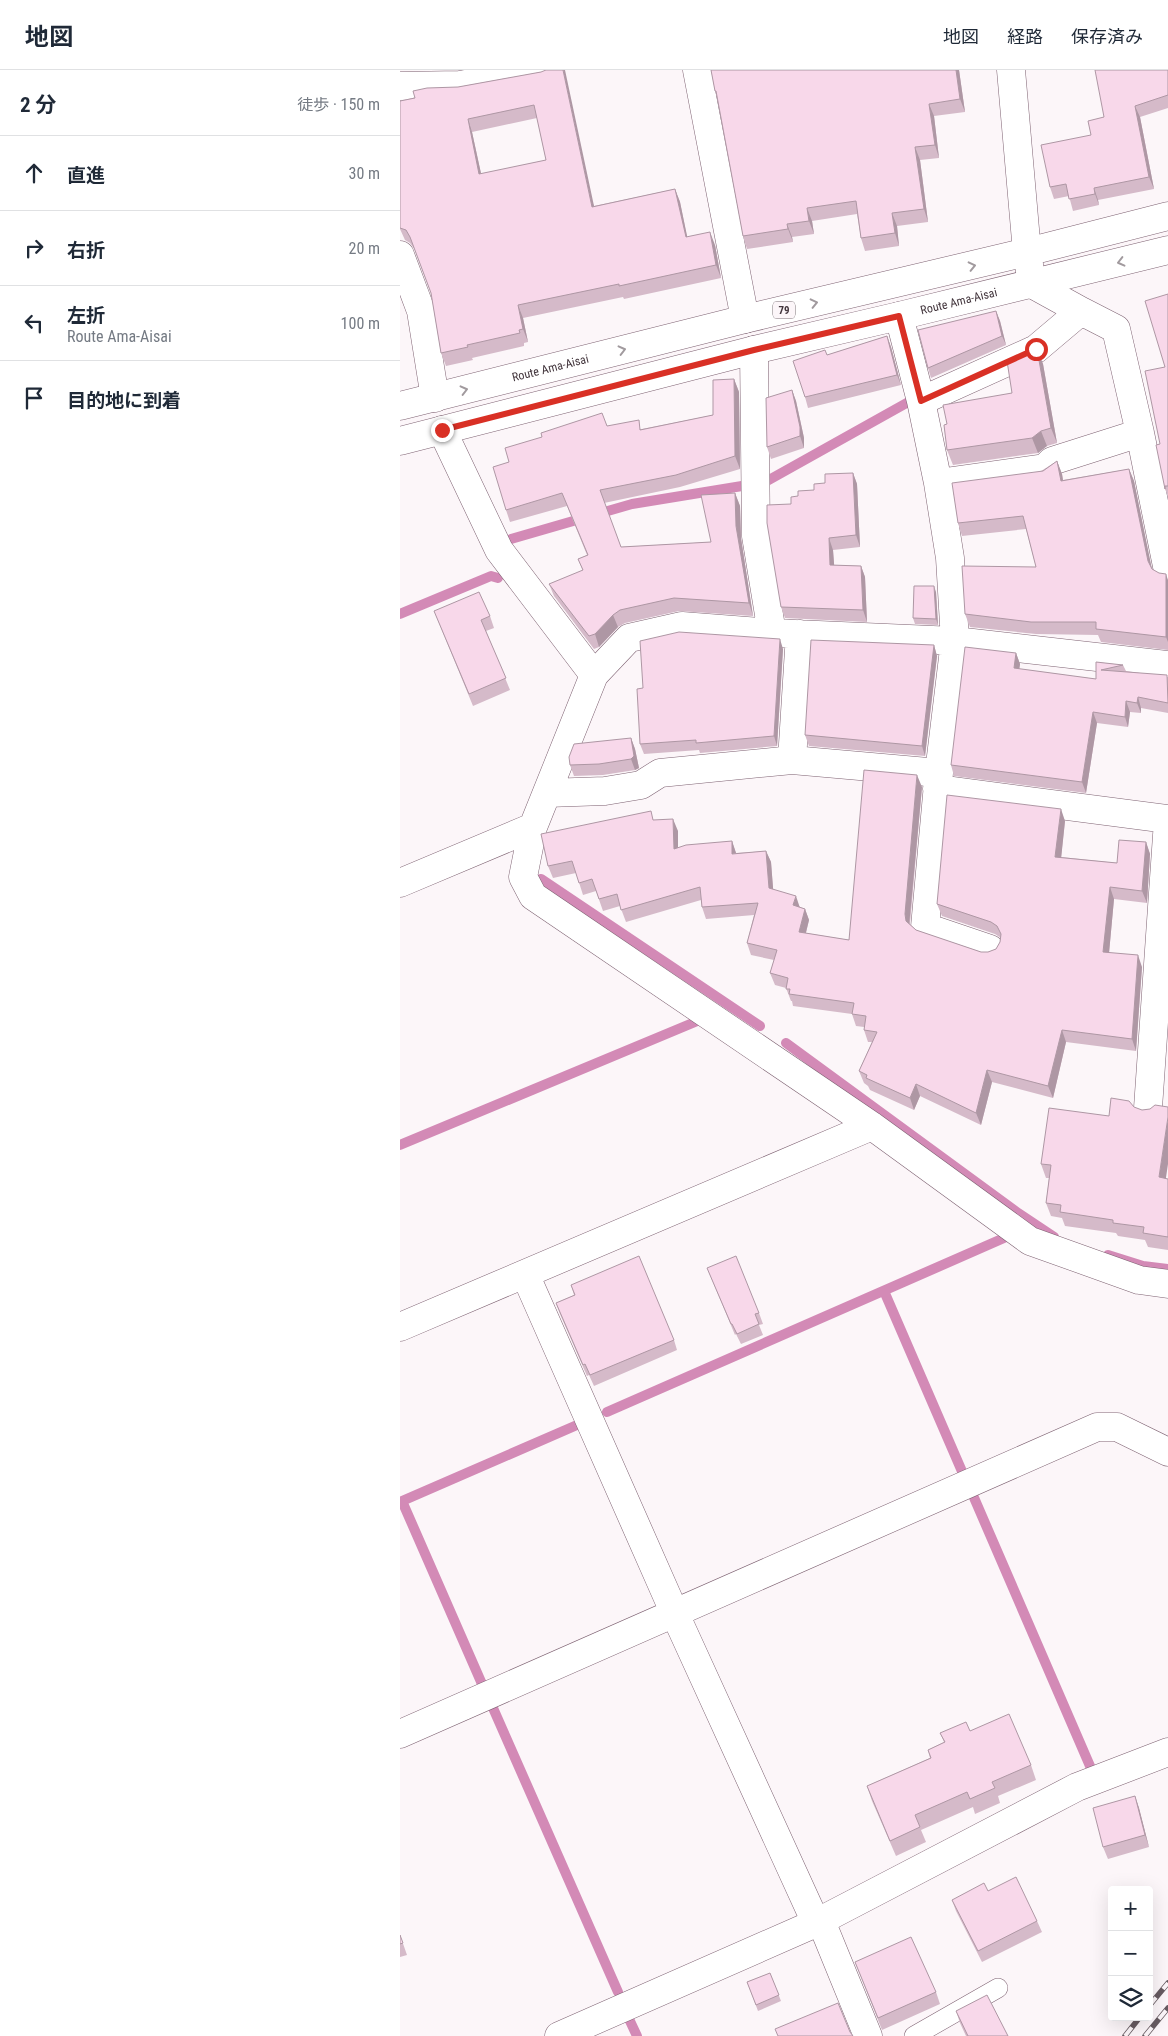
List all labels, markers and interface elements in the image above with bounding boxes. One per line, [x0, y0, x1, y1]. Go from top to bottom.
text: 地図 [25, 23, 73, 51]
text: 地図 [943, 26, 979, 47]
text: 経路 [1007, 26, 1043, 47]
text: 保存済み [1071, 26, 1143, 47]
text: 2 分 [20, 93, 56, 117]
text: 徒歩 · 150 m [297, 95, 380, 114]
icon: ahead [20, 159, 48, 187]
text: 直進 [67, 164, 105, 187]
text: 30 m [348, 164, 380, 183]
icon: right [20, 234, 48, 262]
text: 右折 [67, 239, 105, 262]
text: 20 m [348, 239, 380, 258]
one-way arrow [1117, 256, 1125, 266]
one-way arrow [967, 261, 976, 272]
street label: Route Ama-Aisai [919, 285, 999, 317]
one-way arrow [809, 298, 818, 309]
road number: 79 [773, 302, 795, 318]
text: 左折 [67, 304, 105, 327]
icon: left [20, 309, 48, 337]
text: 100 m [341, 314, 380, 333]
text: Route Ama-Aisai [67, 327, 172, 346]
route start [1025, 338, 1048, 361]
one-way arrow [617, 346, 625, 356]
street label: Route Ama-Aisai [510, 352, 590, 384]
icon: arrive [20, 384, 48, 412]
one-way arrow [460, 385, 469, 396]
text: 目的地に到着 [67, 389, 181, 412]
route end [431, 419, 454, 442]
map controls [1108, 1886, 1153, 2021]
button: + [1108, 1886, 1153, 1931]
button: − [1108, 1931, 1153, 1976]
button: layers [1108, 1976, 1153, 2021]

